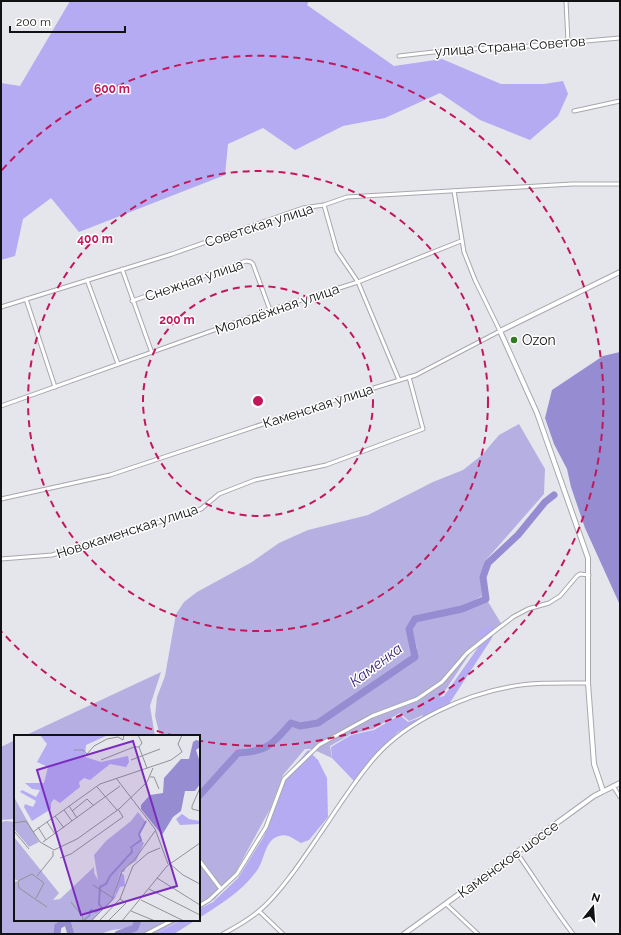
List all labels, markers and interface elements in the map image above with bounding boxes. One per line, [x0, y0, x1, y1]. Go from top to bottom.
scale bar [10, 8, 125, 34]
text: 200 m [16, 15, 51, 29]
street label: улица Страна Советов [434, 33, 586, 59]
text: 600 m [94, 82, 130, 96]
street label: Советская улица [203, 200, 315, 250]
text: 400 m [77, 232, 113, 246]
street label: Снежная улица [143, 256, 245, 304]
street label: Молодёжная улица [213, 280, 341, 338]
text: 200 m [159, 313, 195, 327]
place label: Ozon [522, 332, 556, 348]
marker: Ozon [509, 335, 519, 345]
street label: Каменская улица [261, 381, 375, 431]
centre of rings [251, 394, 265, 408]
street label: Новокаменская улица [54, 501, 200, 561]
water label: Каменка [346, 639, 406, 691]
inset map [14, 735, 200, 921]
street label: Каменское шоссе [455, 817, 561, 901]
north arrow [573, 887, 613, 927]
text: N [590, 890, 602, 905]

